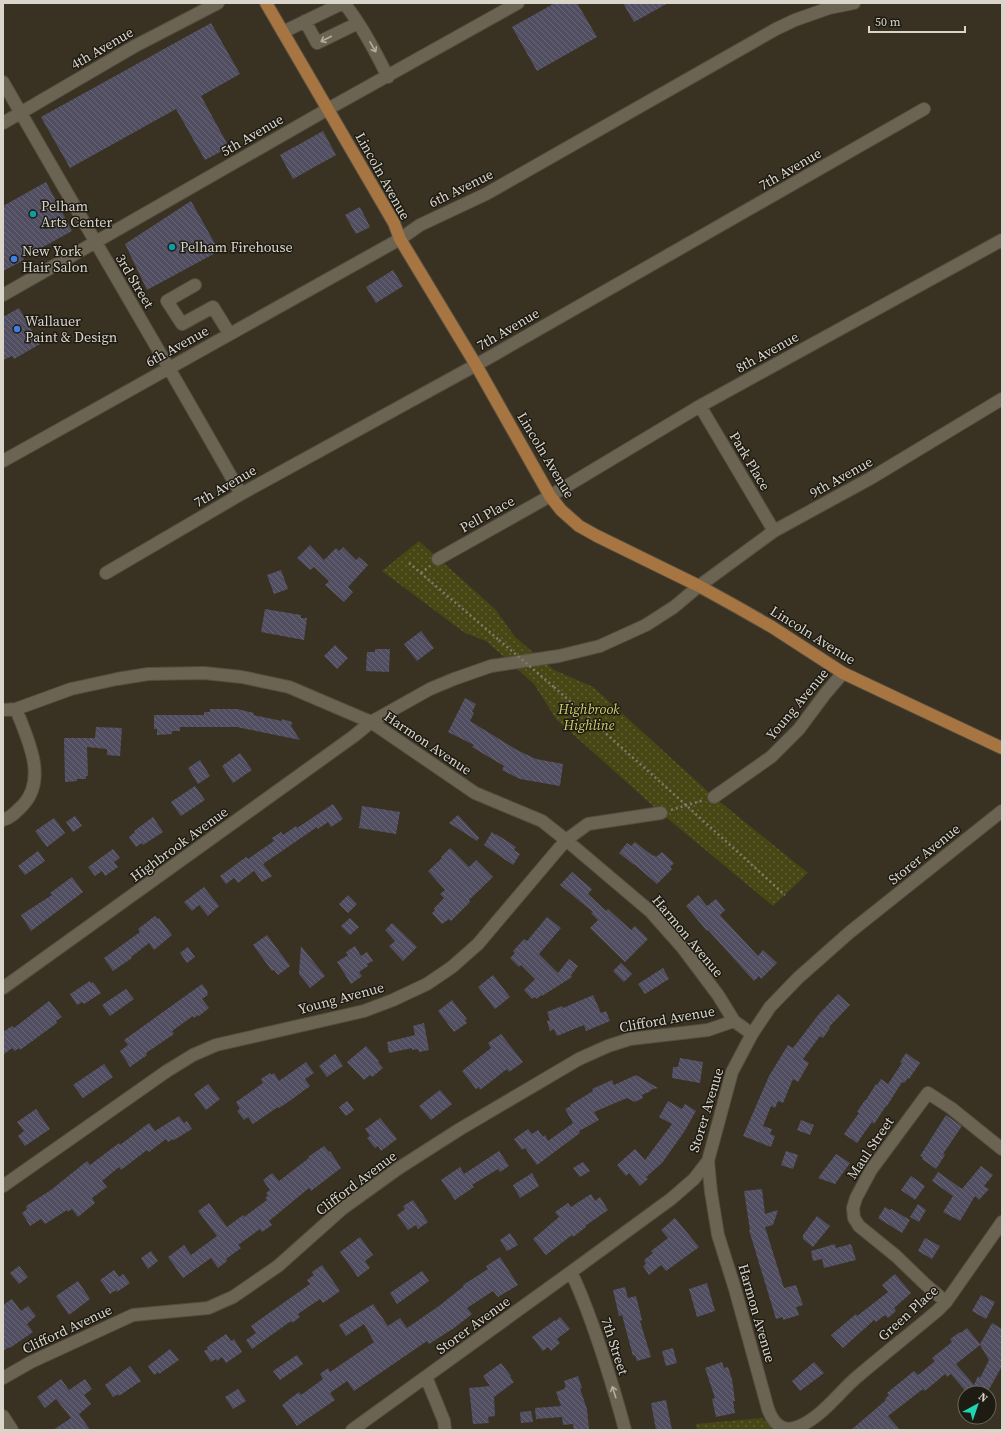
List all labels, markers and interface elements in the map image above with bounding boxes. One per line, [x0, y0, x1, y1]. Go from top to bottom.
scale bar [869, 8, 965, 34]
text: 50 m [875, 14, 901, 30]
street label: 4th Avenue [67, 22, 137, 74]
one-way arrow [321, 36, 333, 43]
one-way arrow [369, 41, 377, 53]
street label: 5th Avenue [217, 109, 287, 161]
street label: Lincoln Avenue [351, 129, 415, 223]
street label: 7th Avenue [755, 143, 825, 195]
street label: 6th Avenue [426, 164, 496, 212]
place label: Pelham Arts Center [41, 196, 112, 232]
marker: Pelham Arts Center [28, 209, 38, 219]
place label: Pelham Firehouse [180, 237, 293, 257]
place label: New York Hair Salon [22, 241, 88, 277]
marker: Pelham Firehouse [167, 242, 177, 252]
street label: 3rd Street [111, 250, 159, 312]
marker: New York Hair Salon [9, 254, 19, 264]
street label: 7th Avenue [473, 303, 543, 355]
place label: Wallauer Paint & Design [25, 311, 118, 347]
street label: 6th Avenue [142, 320, 212, 372]
marker: Wallauer Paint & Design [12, 324, 22, 334]
street label: 8th Avenue [732, 326, 802, 378]
street label: Lincoln Avenue [512, 408, 580, 502]
street label: Park Place [725, 428, 775, 494]
street label: 9th Avenue [806, 451, 876, 503]
street label: 7th Avenue [190, 460, 260, 512]
street label: Pell Place [456, 491, 518, 537]
street label: Lincoln Avenue [766, 601, 860, 669]
street label: Young Avenue [761, 664, 833, 744]
park label: Highbrook Highline [557, 699, 620, 735]
street label: Harmon Avenue [380, 706, 476, 780]
street label: Highbrook Avenue [126, 802, 232, 886]
street label: Storer Avenue [884, 819, 964, 889]
street label: Harmon Avenue [648, 891, 728, 981]
street label: Young Avenue [296, 977, 386, 1019]
street label: Clifford Avenue [618, 1001, 716, 1037]
street label: Storer Avenue [684, 1065, 728, 1155]
street label: Maul Street [842, 1112, 898, 1183]
street label: Clifford Avenue [311, 1146, 401, 1220]
street label: Harmon Avenue [733, 1261, 781, 1365]
street label: Green Place [874, 1281, 942, 1345]
street label: Storer Avenue [432, 1291, 514, 1359]
street label: Clifford Avenue [19, 1299, 115, 1359]
street label: 7th Street [596, 1315, 634, 1378]
north arrow [957, 1385, 997, 1425]
one-way arrow [610, 1387, 618, 1399]
text: N [975, 1389, 991, 1406]

